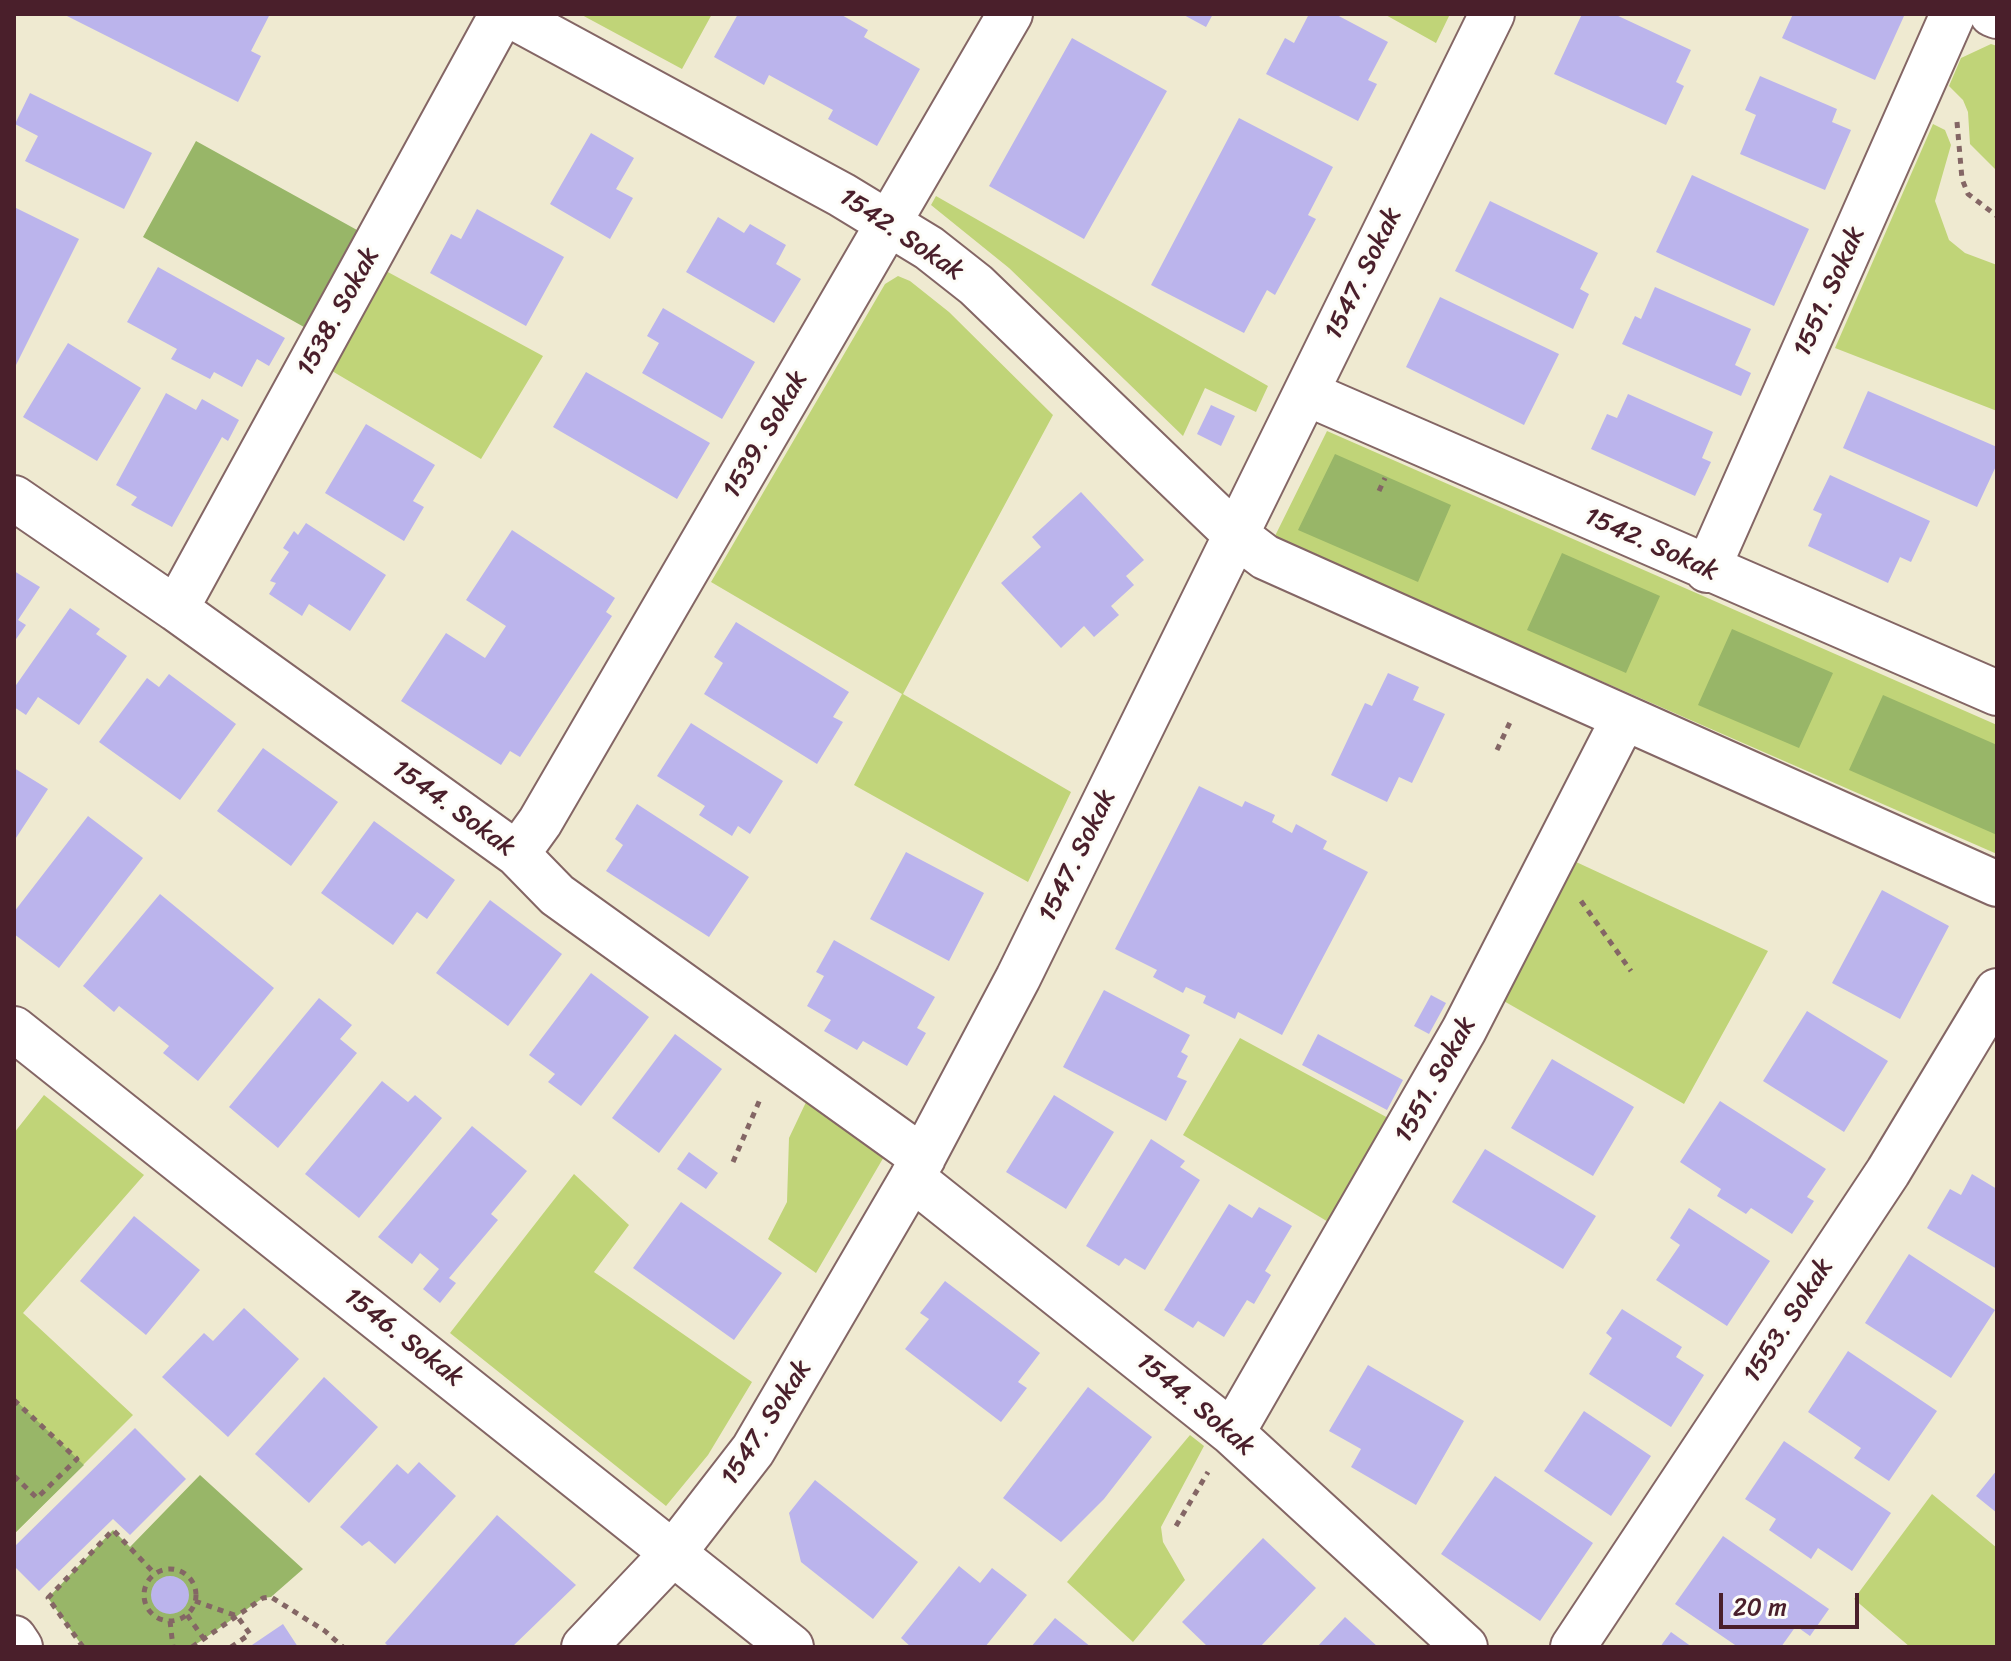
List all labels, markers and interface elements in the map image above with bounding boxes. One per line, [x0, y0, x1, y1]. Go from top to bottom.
street label: 1542. Sokak [833, 182, 969, 288]
street label: 1547. Sokak [1319, 203, 1409, 345]
street label: 1551. Sokak [1788, 222, 1872, 362]
street label: 1538. Sokak [291, 242, 387, 382]
street label: 1539. Sokak [717, 366, 815, 504]
street label: 1542. Sokak [1579, 502, 1723, 588]
street label: 1544. Sokak [385, 754, 521, 864]
street label: 1547. Sokak [1033, 785, 1123, 927]
street label: 1551. Sokak [1389, 1012, 1483, 1148]
street label: 1553. Sokak [1737, 1253, 1841, 1389]
street label: 1546. Sokak [337, 1282, 469, 1394]
street label: 1544. Sokak [1130, 1347, 1260, 1463]
street label: 1547. Sokak [715, 1355, 819, 1491]
scale bar [1723, 1577, 1863, 1627]
text: 20 m [1733, 1586, 1787, 1628]

